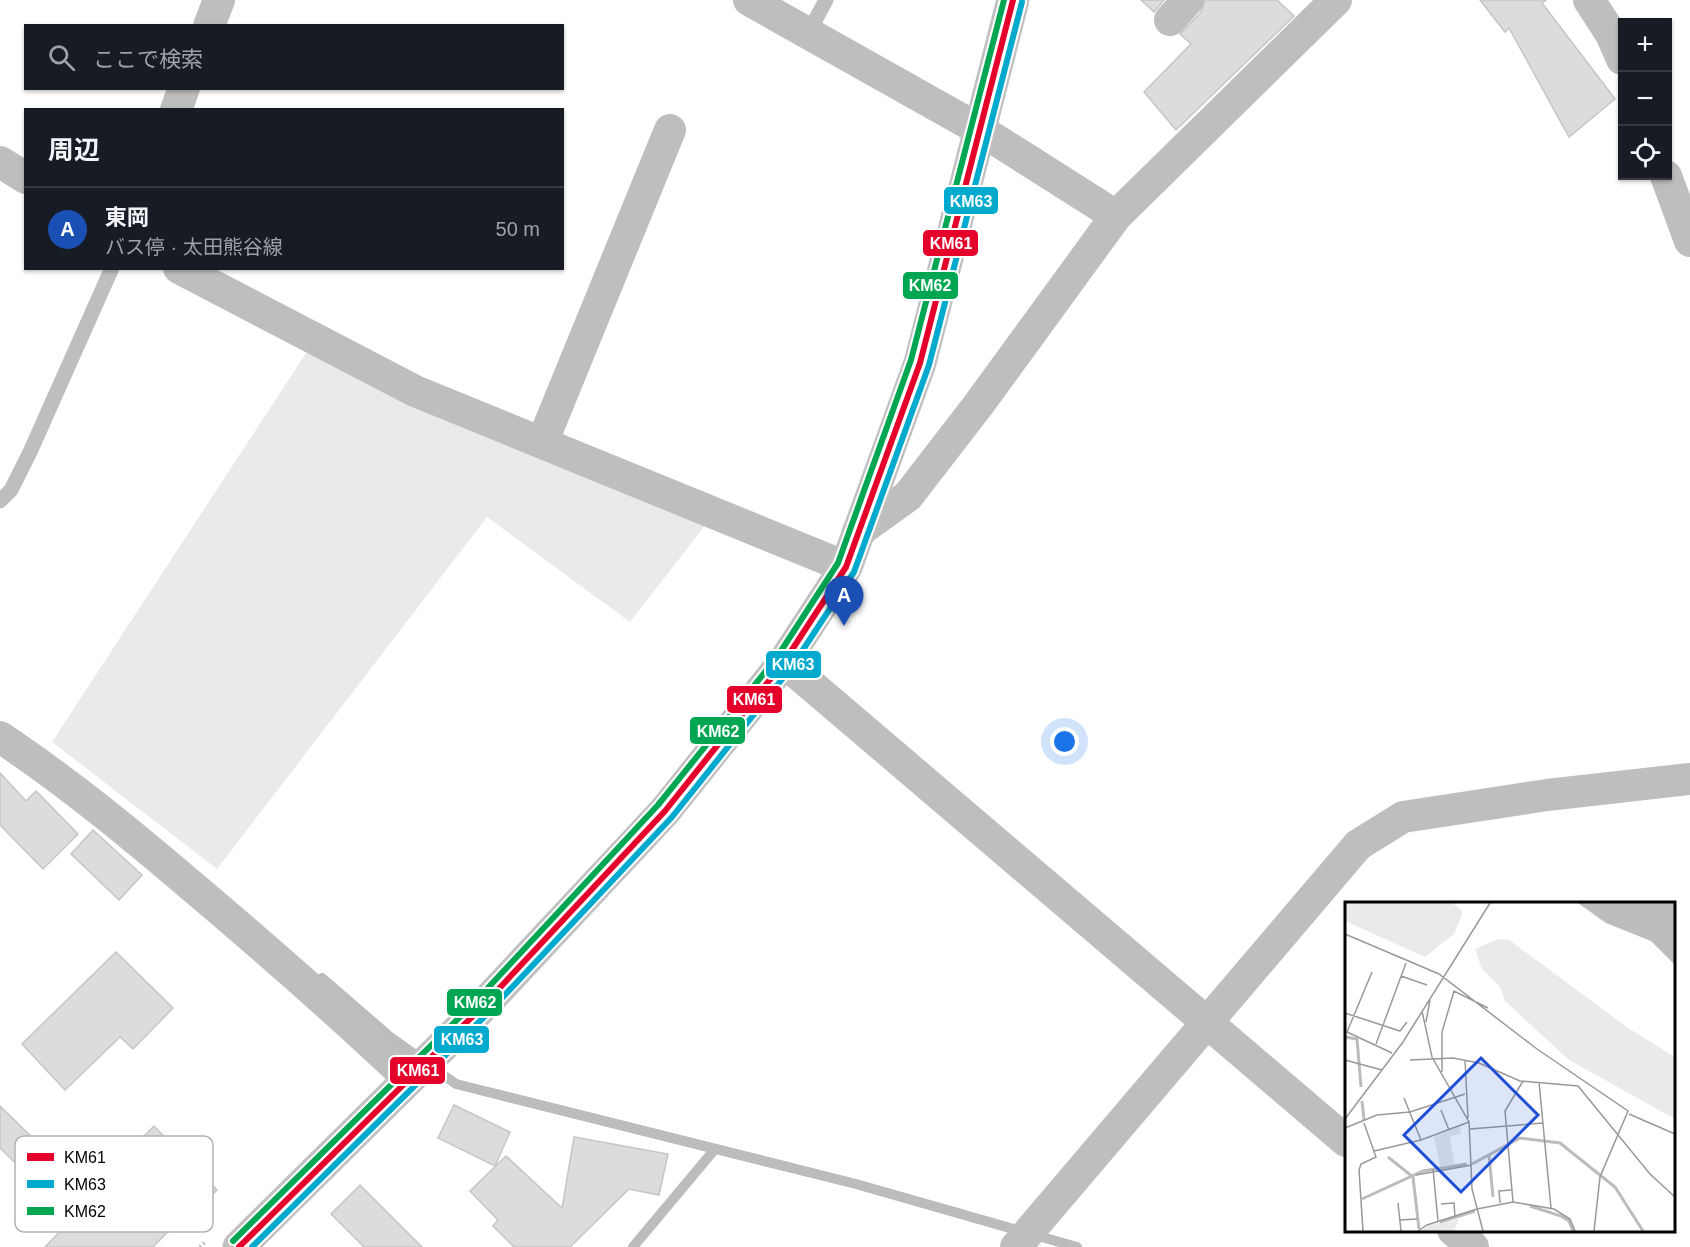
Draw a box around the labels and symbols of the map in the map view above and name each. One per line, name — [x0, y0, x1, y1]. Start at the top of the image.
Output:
line badge: KM63 — [943, 186, 999, 215]
text: KM63 — [950, 193, 992, 210]
line badge: KM61 — [922, 229, 979, 257]
text: KM61 — [930, 235, 972, 252]
line badge: KM62 — [902, 271, 959, 300]
text: KM62 — [909, 277, 951, 294]
pin: A — [824, 576, 864, 626]
line badge: KM63 — [765, 650, 822, 679]
text: KM63 — [772, 656, 814, 673]
line badge: KM61 — [726, 685, 783, 714]
text: KM61 — [733, 691, 775, 708]
line badge: KM62 — [689, 716, 746, 745]
text: KM62 — [697, 723, 739, 740]
your location — [1050, 727, 1079, 756]
inset map — [1345, 902, 1675, 1232]
line badge: KM62 — [446, 988, 503, 1017]
text: KM62 — [454, 994, 496, 1011]
line badge: KM63 — [433, 1025, 490, 1054]
text: KM63 — [441, 1031, 483, 1048]
line badge: KM61 — [389, 1056, 446, 1085]
text: KM61 — [397, 1062, 439, 1079]
legend — [15, 1136, 213, 1232]
text: KM61 — [64, 1149, 106, 1166]
text: KM63 — [64, 1176, 106, 1193]
text: KM62 — [64, 1203, 106, 1220]

